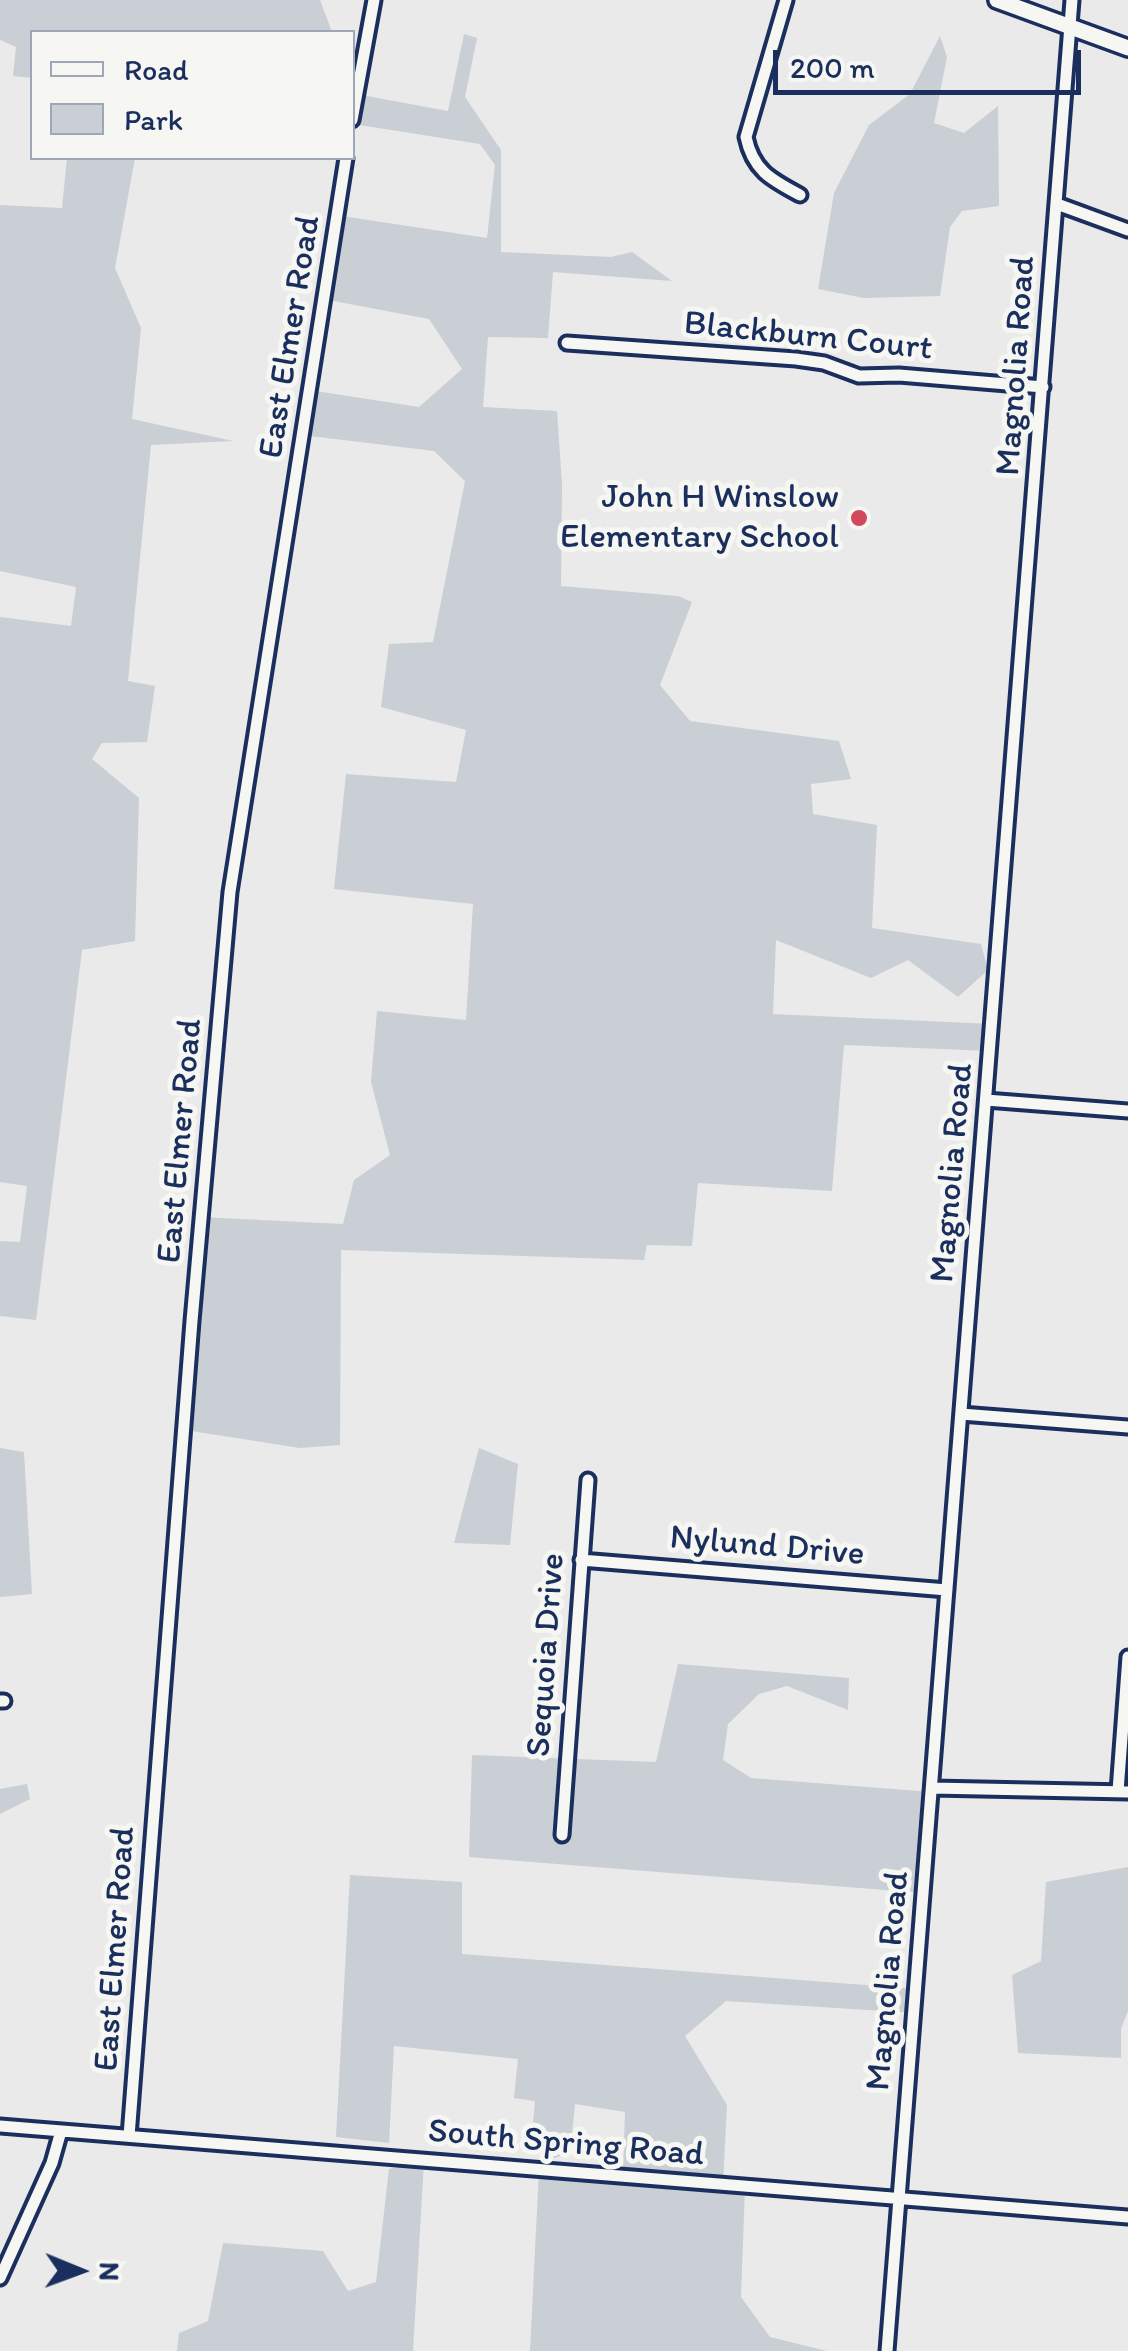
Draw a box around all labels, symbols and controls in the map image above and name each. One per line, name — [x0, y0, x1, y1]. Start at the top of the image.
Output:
legend — [30, 30, 355, 160]
scale bar — [778, 30, 1086, 92]
text: 200 m — [790, 49, 875, 86]
text: Road — [124, 51, 189, 88]
text: Park — [124, 101, 183, 138]
street label: East Elmer Road — [251, 213, 331, 461]
street label: Magnolia Road — [988, 255, 1046, 477]
street label: Blackburn Court — [682, 303, 934, 371]
place label: John H Winslow Elementary School — [560, 477, 839, 559]
marker: John H Winslow Elementary School — [848, 507, 870, 529]
street label: East Elmer Road — [149, 1017, 213, 1265]
street label: Magnolia Road — [922, 1061, 984, 1285]
street label: Nylund Drive — [668, 1518, 866, 1576]
street label: Sequoia Drive — [519, 1552, 575, 1758]
street label: East Elmer Road — [86, 1825, 146, 2073]
street label: Magnolia Road — [858, 1869, 920, 2093]
street label: South Spring Road — [426, 2111, 706, 2177]
north arrow — [30, 2221, 130, 2321]
text: N — [93, 2262, 127, 2281]

